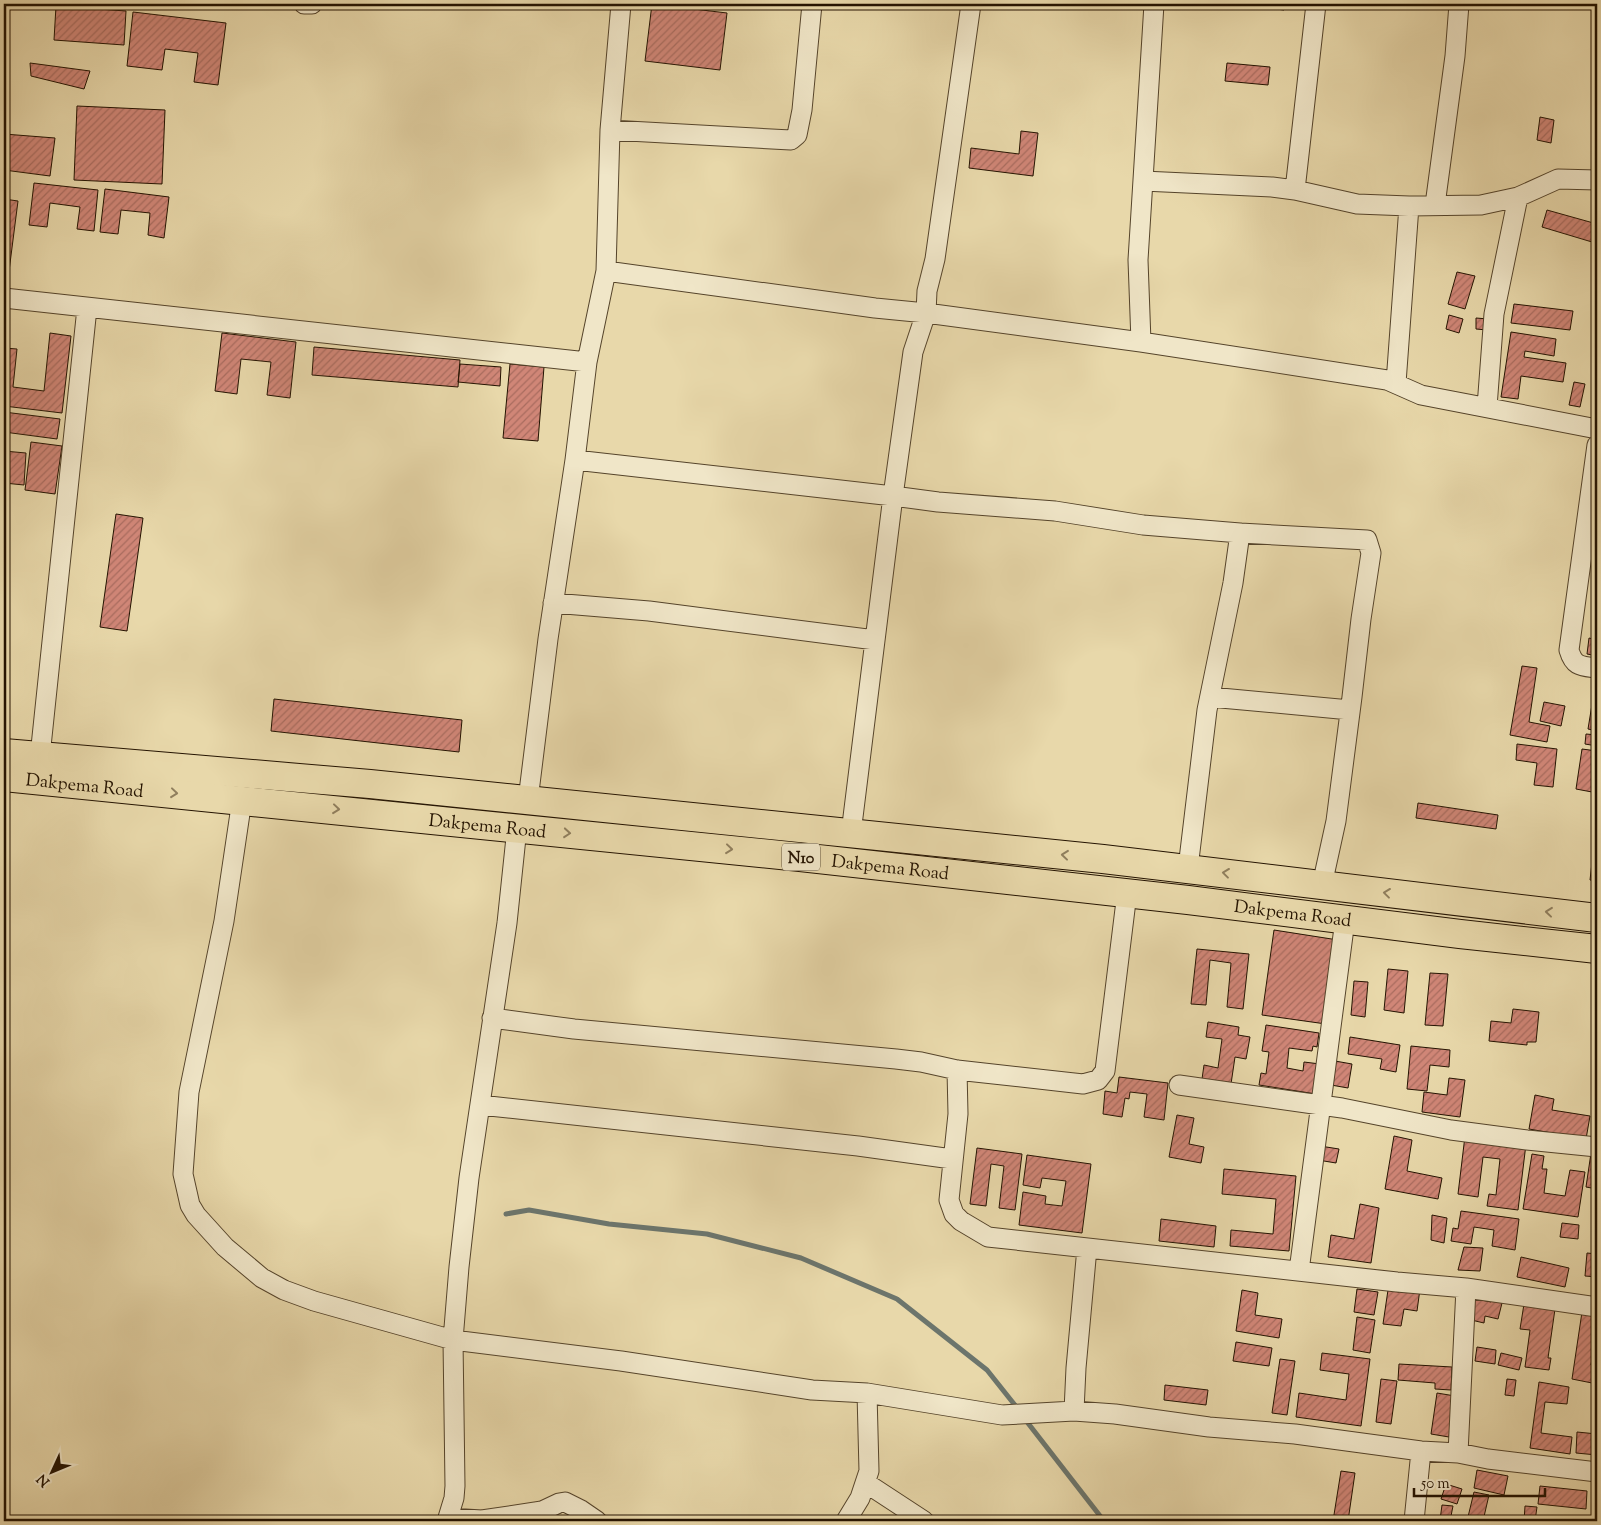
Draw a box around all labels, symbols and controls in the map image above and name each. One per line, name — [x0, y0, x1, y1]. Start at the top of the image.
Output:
street label: Dakpema Road — [24, 768, 144, 806]
one-way arrow — [170, 788, 178, 799]
one-way arrow — [332, 803, 340, 814]
street label: Dakpema Road — [427, 809, 547, 846]
one-way arrow — [563, 827, 571, 838]
one-way arrow — [725, 844, 733, 855]
road number: N10 — [782, 844, 820, 870]
street label: Dakpema Road — [830, 850, 950, 888]
one-way arrow — [1060, 850, 1068, 861]
one-way arrow — [1222, 868, 1230, 879]
one-way arrow — [1383, 888, 1391, 899]
street label: Dakpema Road — [1232, 895, 1353, 935]
one-way arrow — [1544, 907, 1552, 918]
north arrow — [28, 1448, 78, 1498]
scale bar — [1414, 1465, 1545, 1497]
text: N — [33, 1469, 55, 1491]
text: 50 m — [1420, 1474, 1450, 1495]

